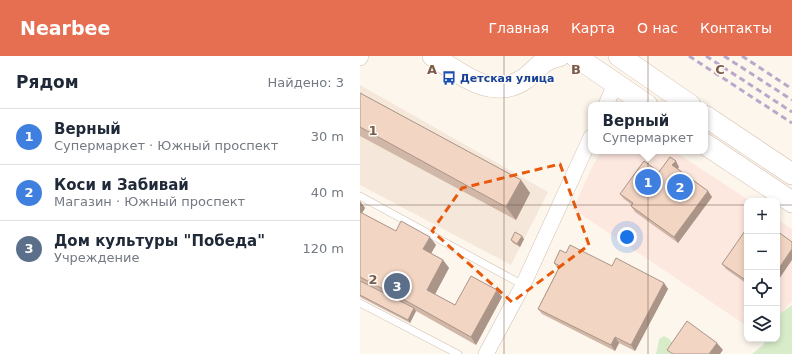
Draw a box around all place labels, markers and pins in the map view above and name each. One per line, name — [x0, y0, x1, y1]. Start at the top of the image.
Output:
bus stop icon: Детская улица — [441, 70, 457, 86]
place label: Детская улица — [460, 72, 554, 85]
pin: 1 — [635, 167, 661, 197]
pin: 2 — [667, 172, 693, 202]
pin: 3 — [384, 271, 410, 301]

